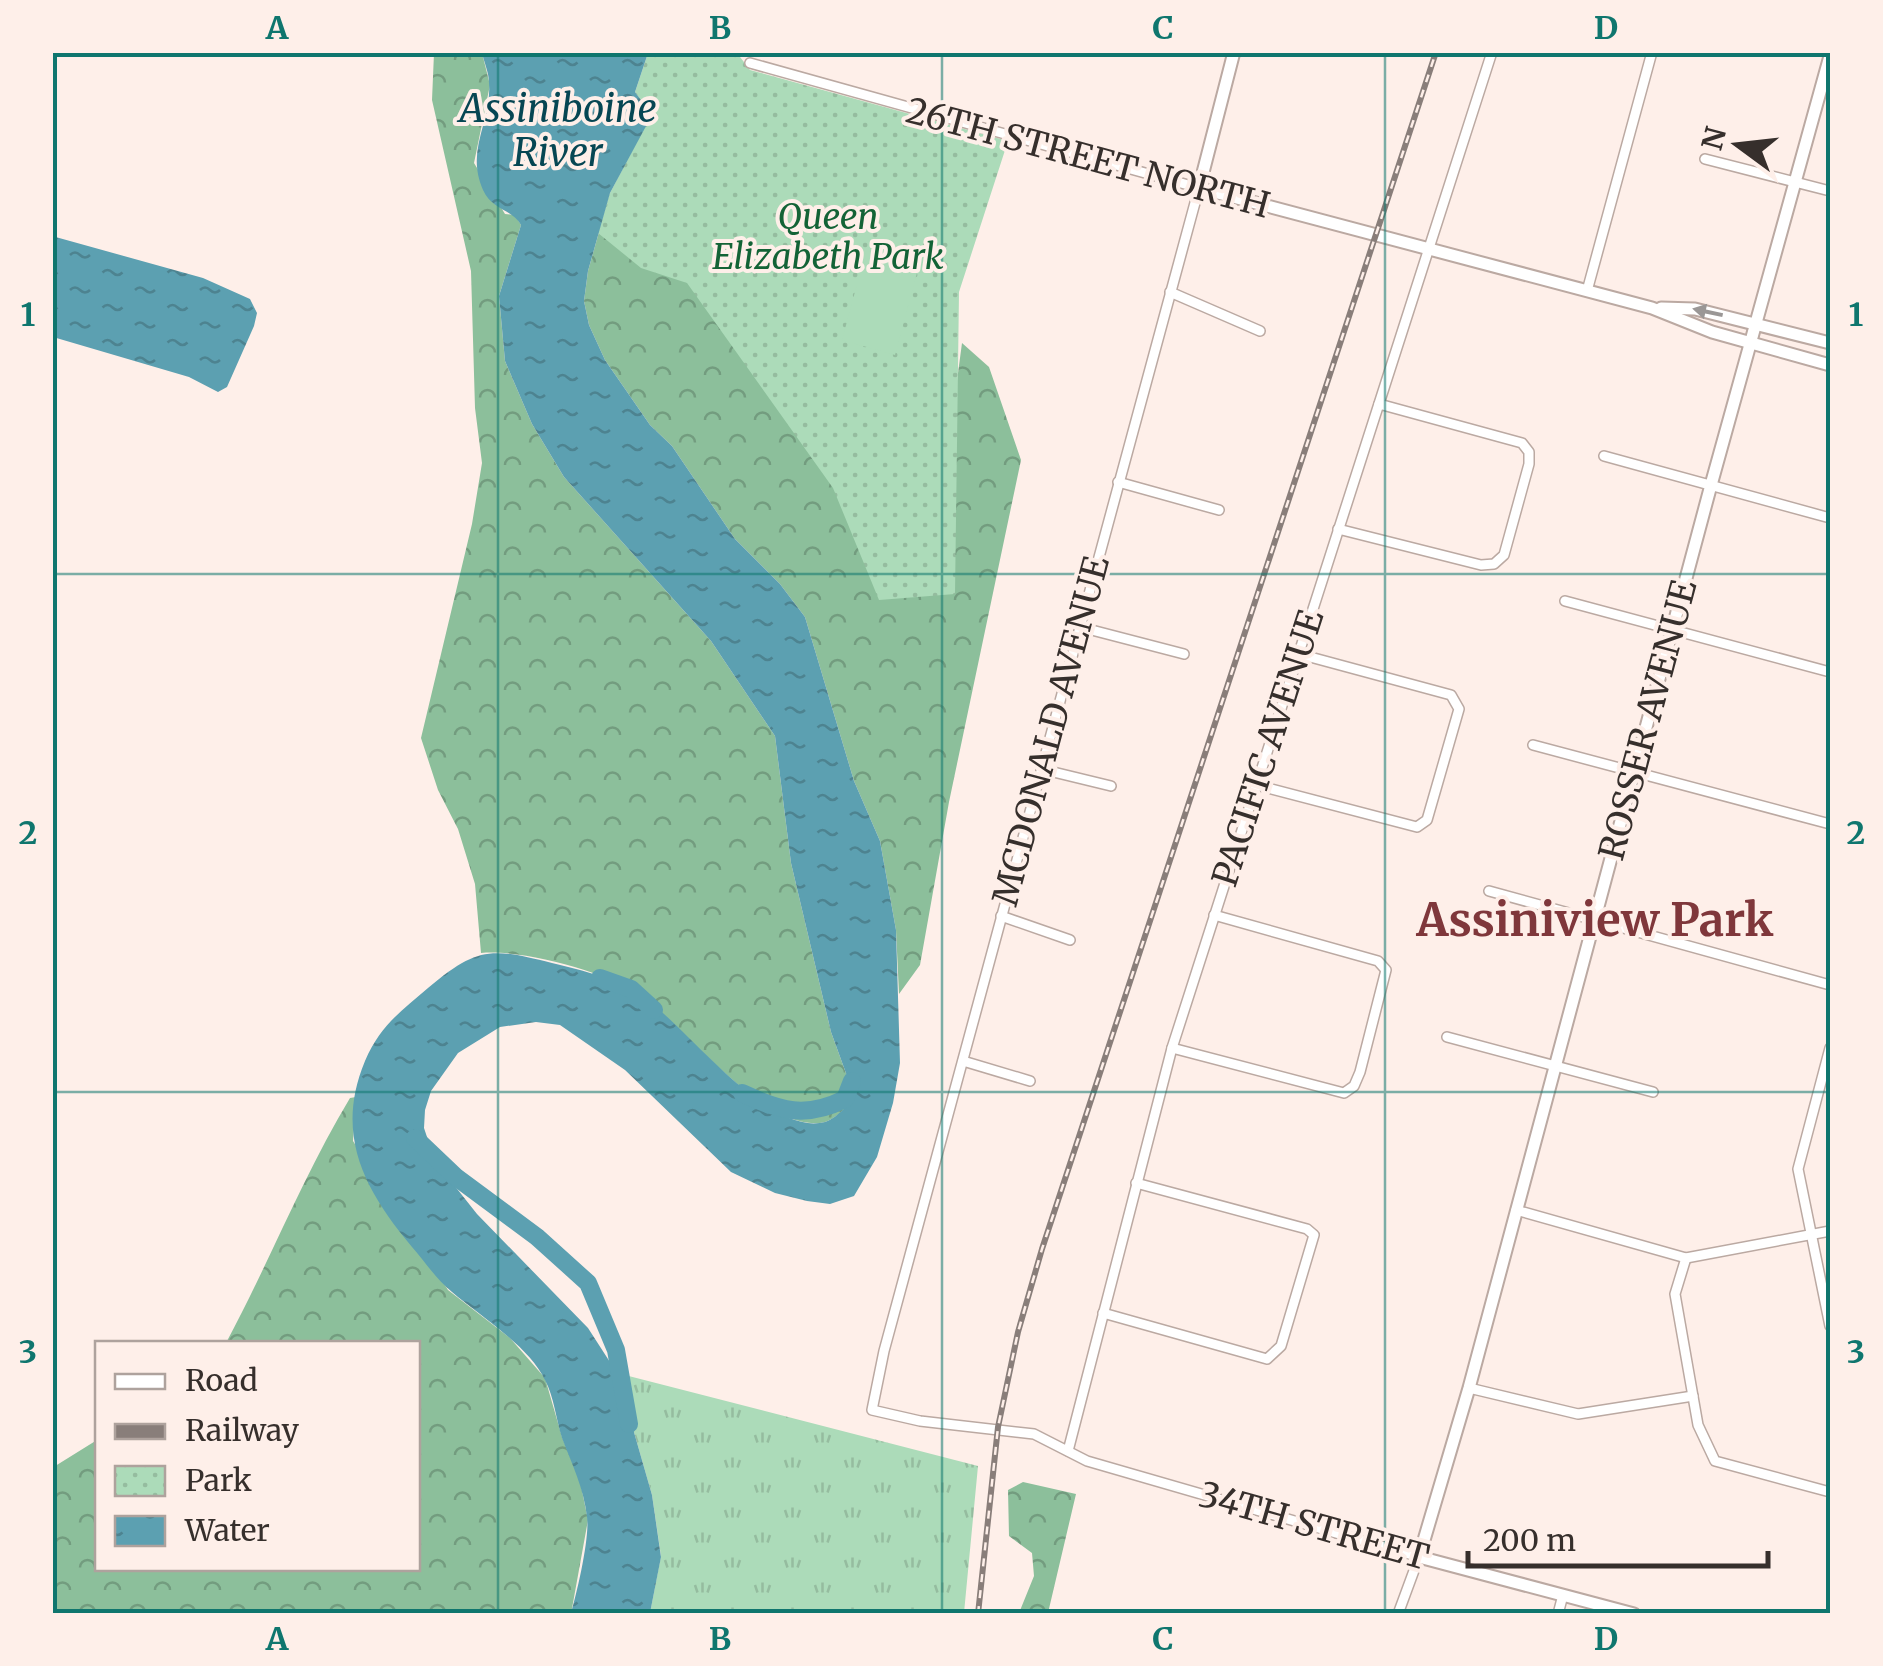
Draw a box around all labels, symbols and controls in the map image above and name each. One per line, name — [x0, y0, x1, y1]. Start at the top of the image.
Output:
text: A — [265, 8, 290, 48]
text: B — [709, 8, 731, 48]
text: C — [1152, 8, 1174, 48]
text: D — [1594, 8, 1618, 48]
water label: Assiniboine River — [456, 85, 657, 176]
street label: 26TH STREET NORTH — [901, 88, 1275, 228]
north arrow — [1688, 95, 1788, 195]
text: N — [1694, 123, 1734, 154]
park label: Queen Elizabeth Park — [712, 195, 944, 279]
text: 1 — [21, 295, 36, 335]
text: 1 — [1849, 295, 1864, 335]
one-way arrow — [1692, 304, 1723, 320]
street label: MCDONALD AVENUE — [983, 551, 1119, 911]
street label: ROSSER AVENUE — [1589, 575, 1707, 865]
street label: PACIFIC AVENUE — [1203, 604, 1333, 892]
text: 2 — [19, 813, 37, 853]
text: 2 — [1847, 813, 1865, 853]
district label: Assiniview Park — [1416, 892, 1774, 948]
text: 3 — [19, 1332, 37, 1372]
text: 3 — [1847, 1332, 1865, 1372]
legend — [95, 1341, 420, 1571]
text: Road — [185, 1361, 258, 1399]
text: Railway — [185, 1411, 300, 1449]
text: Park — [185, 1461, 252, 1499]
street label: 34TH STREET — [1194, 1472, 1434, 1580]
scale bar — [1468, 1506, 1768, 1568]
text: Water — [184, 1511, 270, 1549]
text: 200 m — [1483, 1521, 1576, 1559]
text: A — [265, 1619, 290, 1659]
text: B — [709, 1619, 731, 1659]
text: C — [1152, 1619, 1174, 1659]
text: D — [1594, 1619, 1618, 1659]

